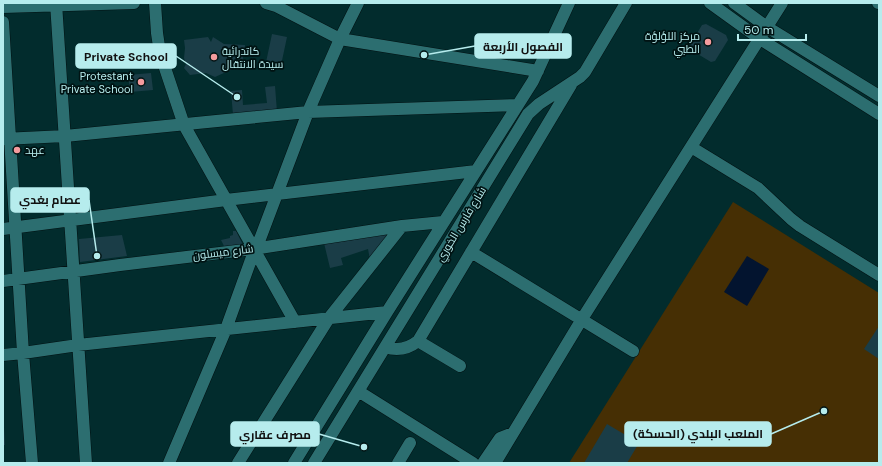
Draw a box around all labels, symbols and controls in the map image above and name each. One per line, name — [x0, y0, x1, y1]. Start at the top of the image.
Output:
scale bar — [738, 16, 806, 42]
text: 50 m — [744, 22, 773, 38]
place label: مركز اللؤلؤة الطبي — [645, 29, 700, 58]
callout: الفصول الأربعة — [475, 34, 571, 58]
marker: مركز اللؤلؤة الطبي — [703, 37, 713, 47]
text: الفصول الأربعة — [483, 39, 563, 55]
callout: Private School — [76, 44, 176, 68]
place label: كاتدرائية سيدة الانتقال — [222, 44, 283, 71]
text: Private School — [84, 49, 168, 65]
marker: كاتدرائية سيدة الانتقال — [209, 52, 219, 62]
place label: Protestant Private School — [61, 69, 133, 96]
marker: Protestant Private School — [136, 77, 146, 87]
place label: عهد — [25, 143, 45, 157]
marker: عهد — [12, 145, 22, 155]
street label: شارع فارس الخوري — [433, 184, 491, 265]
callout: عصام بغدي — [11, 188, 89, 212]
text: عصام بغدي — [19, 192, 81, 210]
street label: شارع ميسلون — [192, 241, 254, 264]
callout: مصرف عقاري — [231, 422, 319, 446]
callout: الملعب البلدي (الحسكة) — [625, 422, 771, 446]
text: الملعب البلدي (الحسكة) — [633, 426, 763, 444]
text: مصرف عقاري — [239, 427, 311, 445]

